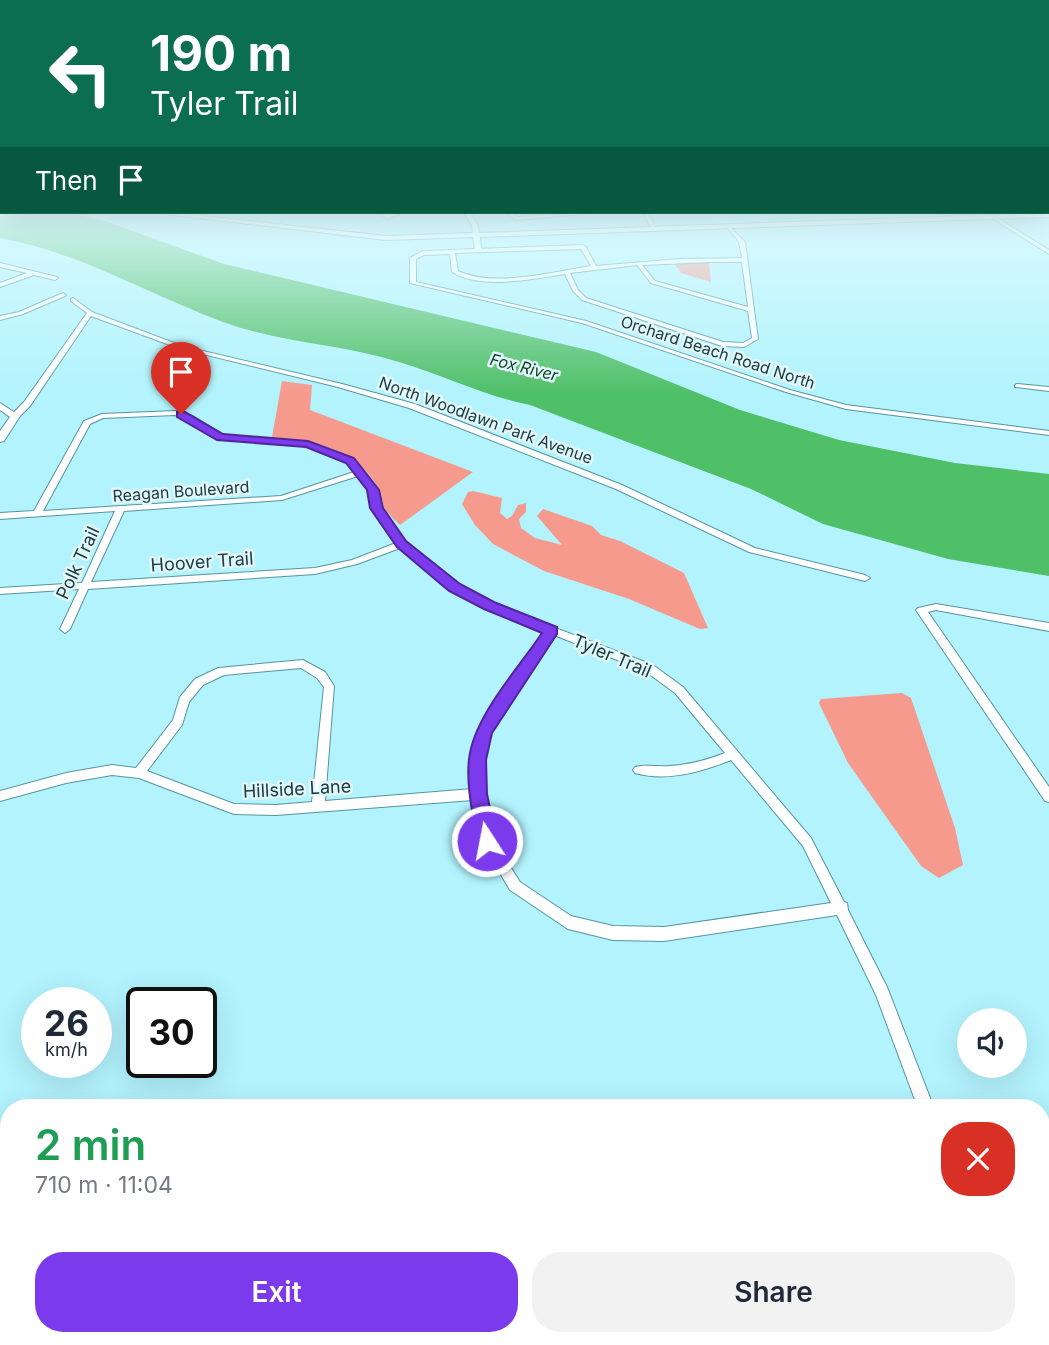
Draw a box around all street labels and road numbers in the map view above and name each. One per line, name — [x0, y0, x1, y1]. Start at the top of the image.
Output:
street label: Orchard Beach Road North — [618, 311, 818, 393]
street label: North Woodlawn Park Avenue — [376, 372, 596, 468]
street label: Reagan Boulevard — [112, 476, 250, 506]
street label: Polk Trail — [52, 523, 103, 602]
street label: Hoover Trail — [150, 547, 254, 576]
street label: Tyler Trail — [570, 630, 655, 682]
street label: Hillside Lane — [242, 775, 352, 802]

